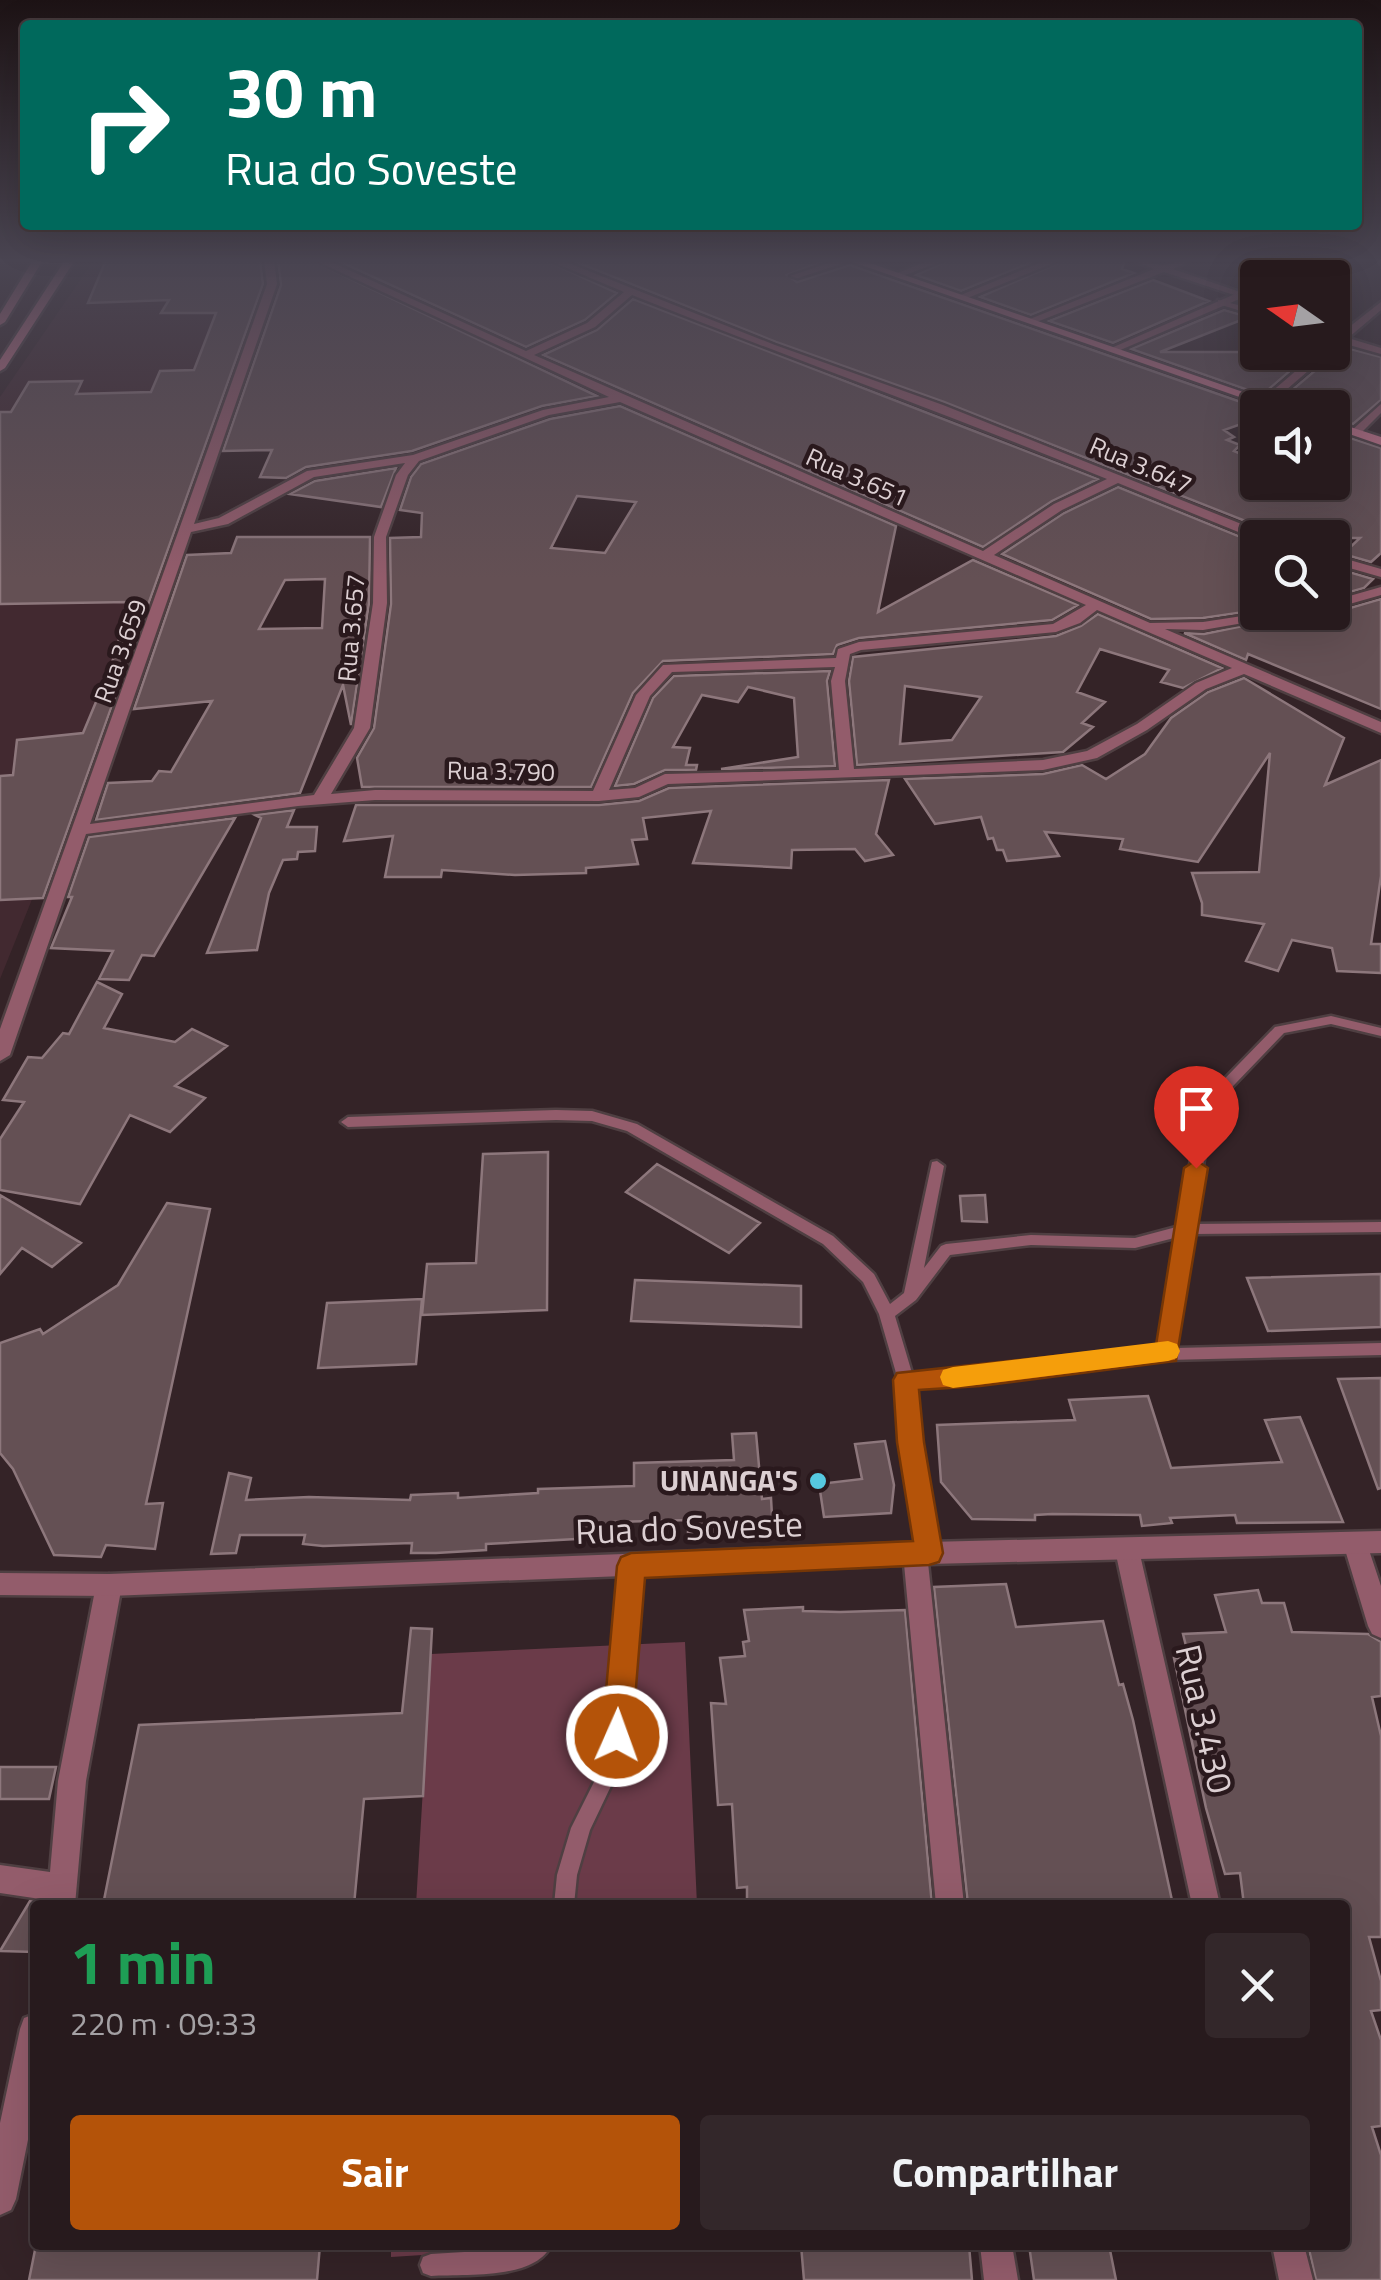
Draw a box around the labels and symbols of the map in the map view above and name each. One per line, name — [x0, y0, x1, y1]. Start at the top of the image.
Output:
north arrow — [1240, 260, 1350, 370]
street label: Rua 3.647 — [1084, 426, 1198, 504]
street label: Rua 3.651 — [800, 438, 914, 516]
street label: Rua 3.657 — [327, 573, 375, 683]
street label: Rua 3.659 — [84, 594, 156, 708]
street label: Rua 3.790 — [447, 751, 555, 791]
pin — [1154, 1066, 1239, 1169]
place label: UNANGA'S — [660, 1457, 798, 1503]
marker: UNANGA'S — [807, 1470, 829, 1492]
street label: Rua do Soveste — [574, 1496, 804, 1558]
street label: Rua 3.430 — [1162, 1639, 1248, 1799]
position arrow — [565, 1684, 669, 1788]

